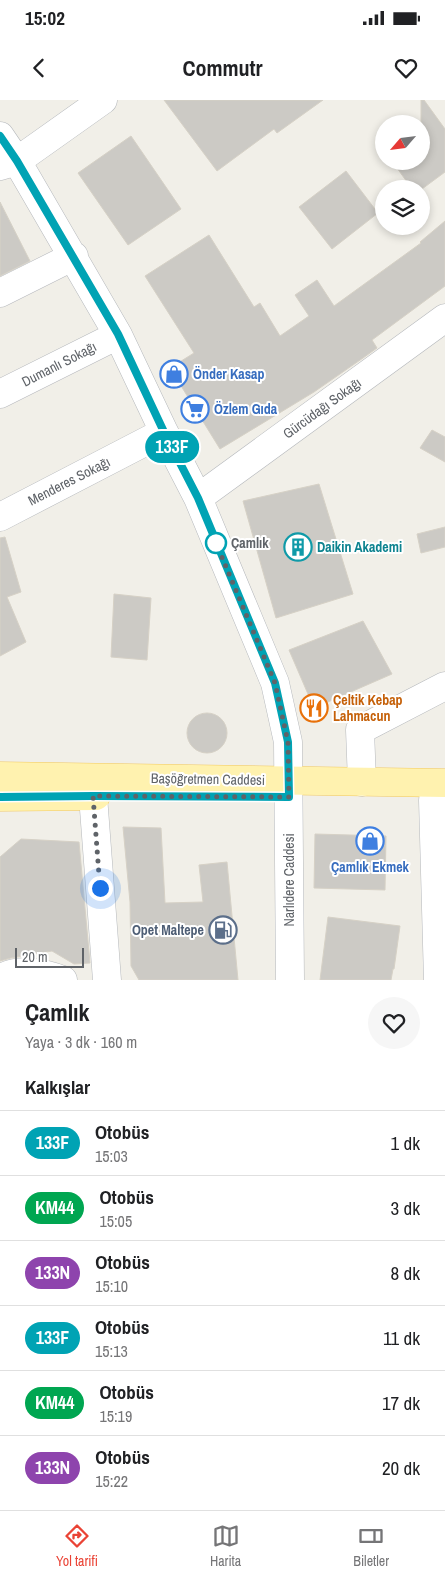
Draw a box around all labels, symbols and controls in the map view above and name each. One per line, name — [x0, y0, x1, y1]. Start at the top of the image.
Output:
text: 15:02 — [25, 5, 65, 31]
text: Commutr — [182, 53, 263, 83]
icon: back — [25, 54, 53, 82]
icon: heart — [392, 54, 420, 82]
north arrow — [375, 115, 430, 170]
map controls — [375, 115, 430, 235]
button: layers — [375, 180, 430, 235]
street label: Dumanlı Sokağı — [19, 337, 99, 391]
shop icon: Önder Kasap — [159, 359, 189, 389]
place label: Önder Kasap — [193, 365, 264, 383]
street label: Gürcüdağı Sokağı — [279, 374, 365, 442]
supermarket icon: Özlem Gıda — [180, 394, 210, 424]
place label: Özlem Gıda — [214, 400, 278, 418]
line badge: 133F — [137, 431, 207, 463]
text: 133F — [155, 434, 189, 459]
street label: Menderes Sokağı — [25, 453, 113, 509]
marker: Çamlık — [205, 532, 227, 554]
building icon: Daikin Akademi — [283, 532, 313, 562]
place label: Çamlık — [231, 534, 269, 552]
place label: Daikin Akademi — [317, 538, 402, 556]
place label: Çeltik Kebap Lahmacun — [333, 691, 403, 725]
restaurant icon: Çeltik Kebap Lahmacun — [299, 693, 329, 723]
street label: Başöğretmen Caddesi — [151, 769, 265, 789]
shop icon: Çamlık Ekmek — [355, 826, 385, 856]
street label: Narlıdere Caddesi — [280, 833, 298, 927]
place label: Çamlık Ekmek — [331, 858, 410, 876]
your location — [88, 876, 113, 901]
fuel station icon: Opet Maltepe — [208, 915, 238, 945]
place label: Opet Maltepe — [132, 921, 204, 939]
scale bar — [15, 945, 84, 968]
text: 20 m — [22, 948, 48, 966]
text: Çamlık — [25, 996, 90, 1028]
button: heart — [368, 997, 420, 1049]
text: Yaya · 3 dk · 160 m — [25, 1031, 137, 1053]
text: Kalkışlar — [25, 1074, 90, 1100]
text: Otobüs — [95, 1119, 150, 1145]
text: 133F — [36, 1130, 69, 1155]
text: 1 dk — [391, 1130, 420, 1156]
text: 15:03 — [95, 1145, 128, 1167]
text: Otobüs — [99, 1184, 154, 1210]
text: KM44 — [35, 1195, 74, 1220]
text: 3 dk — [391, 1195, 420, 1221]
text: 15:05 — [99, 1210, 132, 1232]
text: Otobüs — [95, 1249, 150, 1275]
text: 133N — [35, 1260, 70, 1285]
text: 8 dk — [391, 1260, 420, 1286]
text: 15:10 — [95, 1275, 128, 1297]
text: Otobüs — [95, 1314, 150, 1340]
text: 133F — [36, 1325, 69, 1350]
text: 11 dk — [383, 1325, 420, 1351]
text: 15:13 — [95, 1340, 128, 1362]
text: Otobüs — [99, 1379, 154, 1405]
text: KM44 — [35, 1390, 74, 1415]
text: 17 dk — [382, 1390, 420, 1416]
text: 15:19 — [99, 1405, 132, 1427]
text: Otobüs — [95, 1444, 150, 1470]
text: 133N — [35, 1455, 70, 1480]
text: 20 dk — [382, 1455, 420, 1481]
text: 15:22 — [95, 1470, 128, 1492]
tab: Yol tarifi — [56, 1522, 98, 1570]
tab: Harita — [210, 1522, 241, 1570]
tab: Biletler — [353, 1522, 389, 1570]

